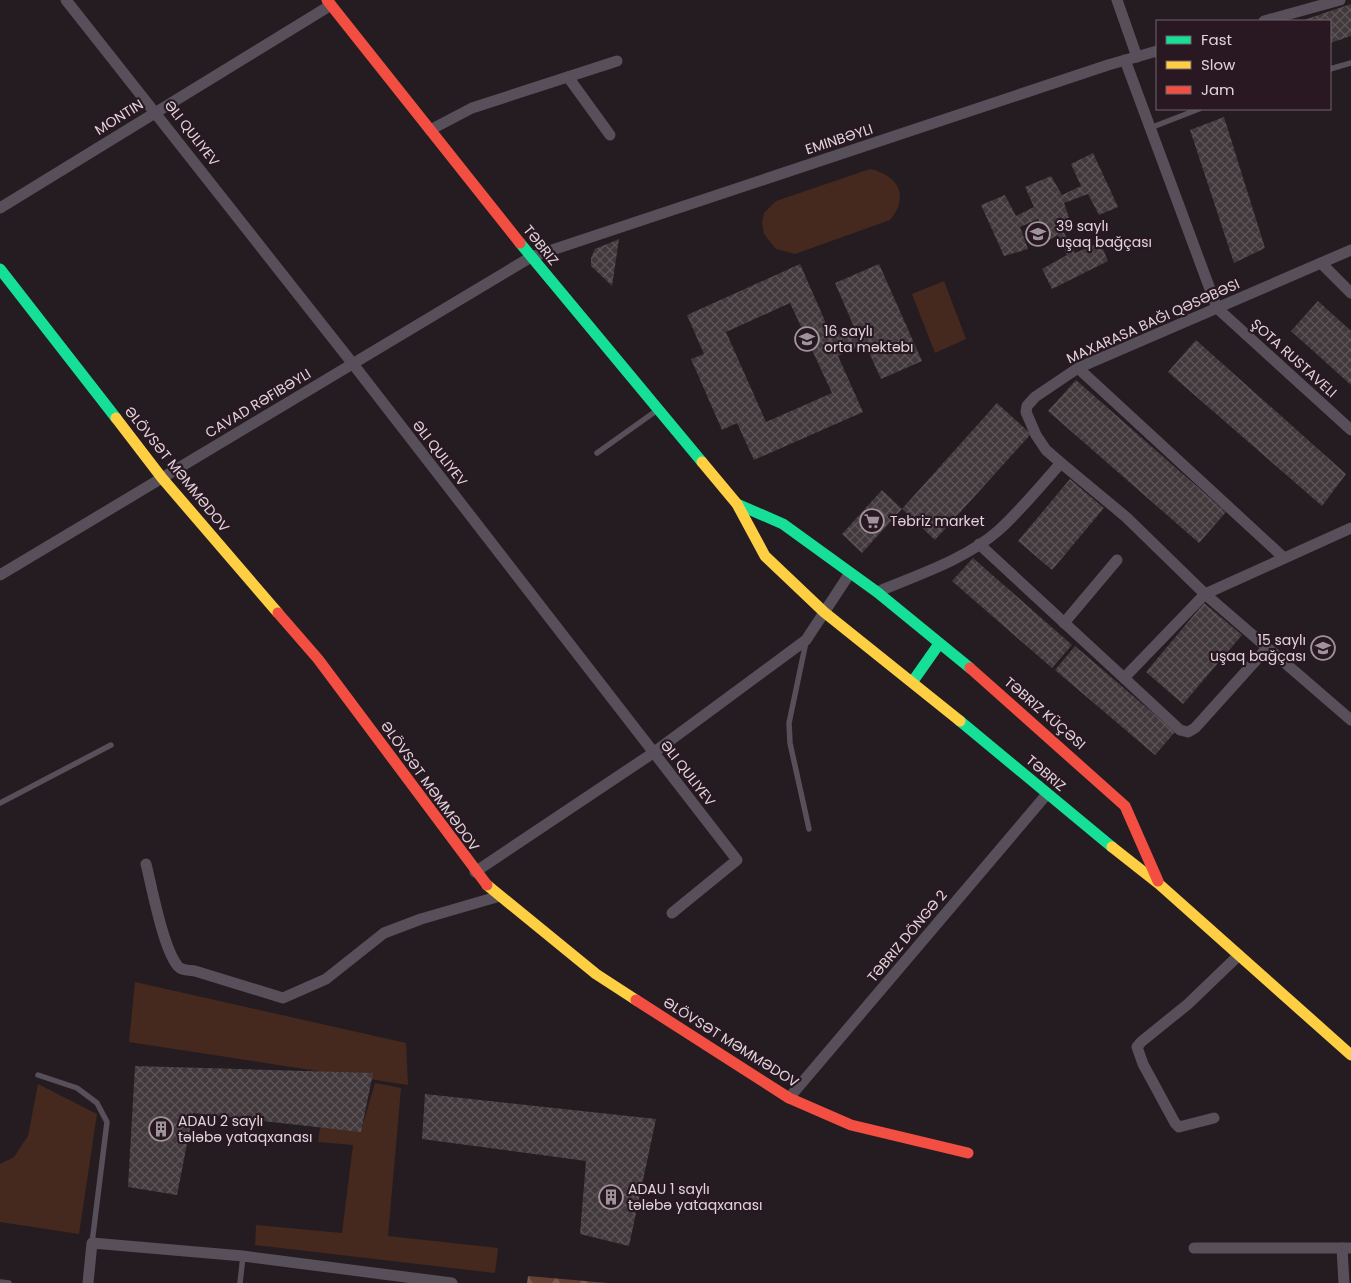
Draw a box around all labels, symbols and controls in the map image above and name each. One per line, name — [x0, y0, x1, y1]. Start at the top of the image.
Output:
legend — [1156, 20, 1331, 110]
text: Fast — [1201, 29, 1232, 50]
text: Slow — [1201, 54, 1236, 75]
text: Jam — [1201, 79, 1235, 100]
street label: MONTIN — [91, 94, 147, 140]
street label: ƏLI QULIYEV — [160, 96, 225, 171]
street label: EMINBƏYLI — [803, 119, 875, 159]
place label: 39 saylı uşaq bağçası — [1056, 216, 1152, 252]
street label: TƏBRIZ — [519, 221, 563, 269]
school or university icon: 39 saylı uşaq bağçası — [1025, 221, 1051, 247]
street label: MAXARASA BAĞI QƏSƏBƏSI — [1063, 274, 1243, 368]
street label: ŞOTA RUSTAVELI — [1247, 314, 1341, 402]
place label: 16 saylı orta məktəbı — [824, 321, 913, 357]
school or university icon: 16 saylı orta məktəbı — [794, 326, 820, 352]
street label: CAVAD RƏFIBƏYLI — [201, 364, 315, 442]
street label: ƏLÖVSƏT MƏMMƏDOV — [120, 402, 234, 537]
street label: ƏLI QULIYEV — [408, 416, 473, 491]
supermarket icon: Təbriz market — [859, 508, 885, 534]
place label: Təbriz market — [890, 511, 985, 531]
place label: 15 saylı uşaq bağçası — [1210, 630, 1306, 666]
school or university icon: 15 saylı uşaq bağçası — [1310, 635, 1336, 661]
street label: TƏBRIZ KÜÇƏSI — [1000, 672, 1090, 754]
street label: ƏLÖVSƏT MƏMMƏDOV — [376, 717, 484, 856]
street label: ƏLI QULIYEV — [656, 736, 721, 811]
street label: TƏBRIZ — [1022, 750, 1070, 796]
street label: TƏBRIZ DÖNGƏ 2 — [862, 886, 952, 986]
street label: ƏLÖVSƏT MƏMMƏDOV — [659, 992, 803, 1092]
place label: ADAU 2 saylı tələbə yataqxanası — [178, 1111, 313, 1147]
building icon: ADAU 2 saylı tələbə yataqxanası — [148, 1116, 174, 1142]
place label: ADAU 1 saylı tələbə yataqxanası — [628, 1179, 763, 1215]
building icon: ADAU 1 saylı tələbə yataqxanası — [598, 1184, 624, 1210]

